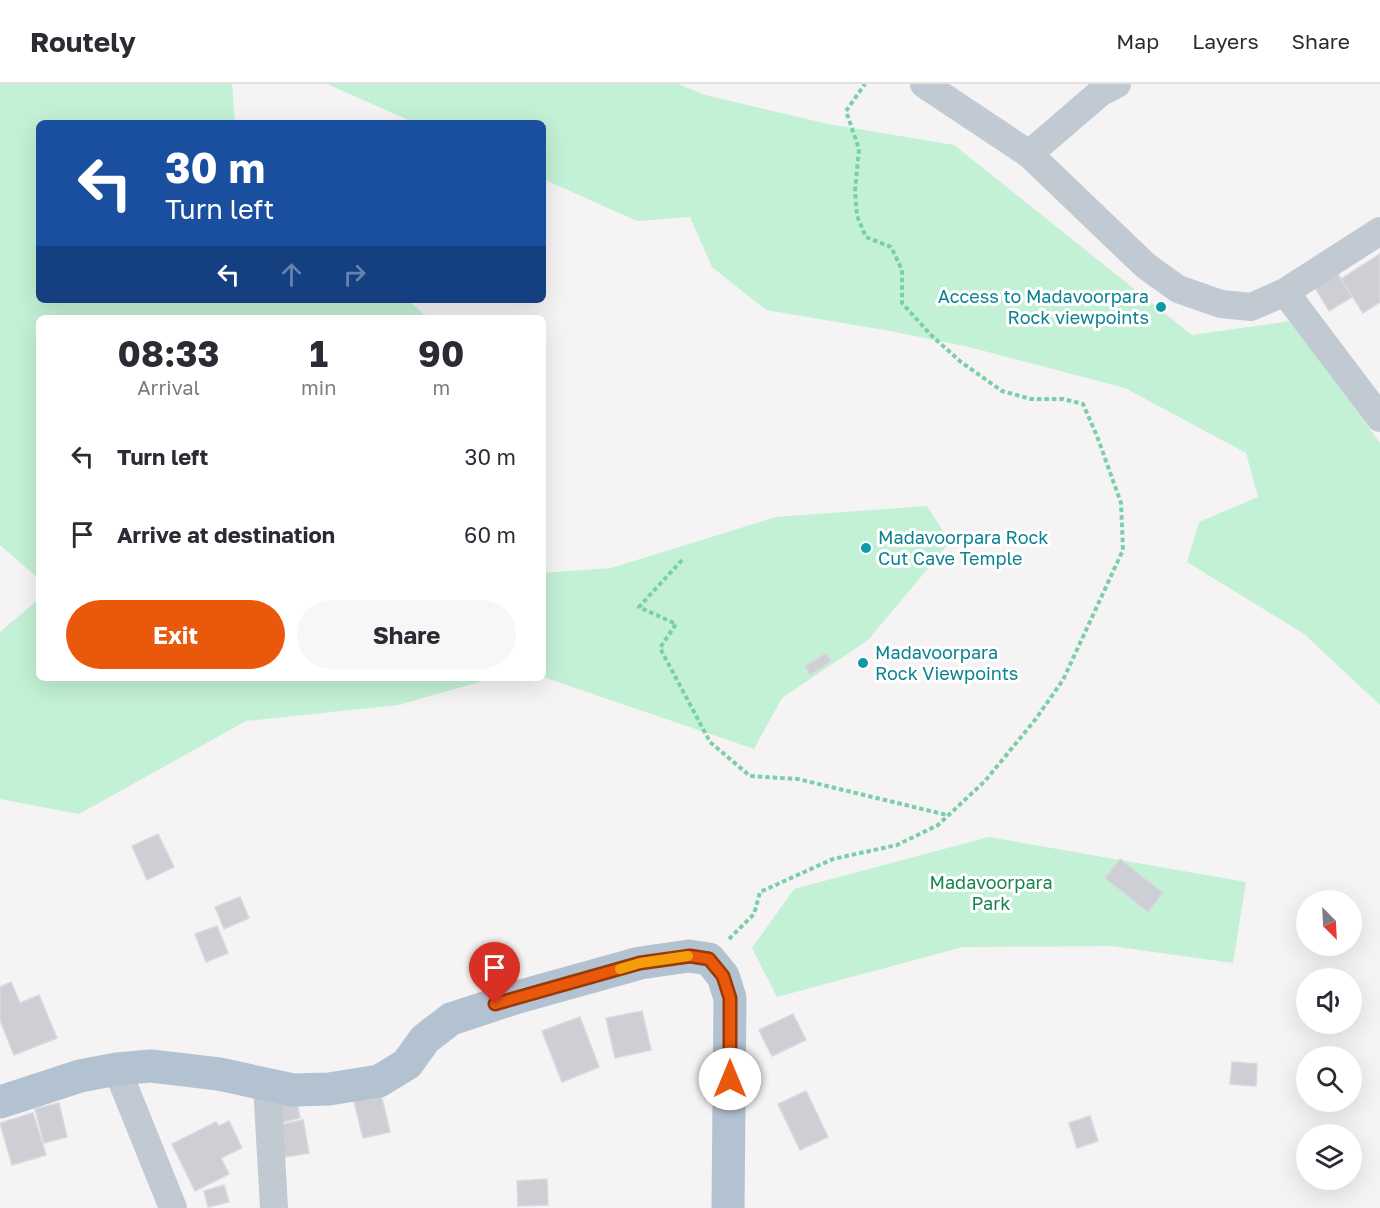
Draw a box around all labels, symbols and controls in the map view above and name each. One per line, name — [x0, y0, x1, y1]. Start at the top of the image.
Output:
text: Routely — [30, 25, 136, 58]
text: Map — [1116, 28, 1159, 54]
text: Layers — [1192, 28, 1259, 54]
text: Share — [1292, 28, 1350, 54]
text: 30 m — [165, 142, 265, 192]
icon: left — [66, 144, 144, 222]
text: Turn left — [165, 193, 274, 225]
icon: left — [212, 258, 245, 291]
icon: ahead — [275, 258, 308, 291]
icon: right — [338, 258, 371, 291]
place label: Access to Madavoorpara Rock viewpoints — [938, 285, 1149, 328]
marker: Access to Madavoorpara Rock viewpoints — [1154, 300, 1168, 314]
text: 08:33 — [118, 332, 220, 375]
text: 1 — [310, 332, 328, 375]
text: 90 — [418, 332, 464, 375]
text: Arrival — [137, 375, 200, 399]
text: min — [301, 375, 336, 399]
text: m — [432, 375, 450, 399]
icon: left — [66, 440, 99, 473]
text: Turn left — [117, 443, 208, 470]
text: 30 m — [465, 443, 516, 470]
icon: arrive — [66, 518, 99, 551]
text: Arrive at destination — [117, 521, 335, 548]
text: 60 m — [464, 521, 516, 548]
place label: Madavoorpara Rock Cut Cave Temple — [878, 526, 1048, 569]
marker: Madavoorpara Rock Cut Cave Temple — [859, 541, 873, 555]
button: Exit — [66, 600, 285, 669]
button: Share — [297, 600, 516, 669]
place label: Madavoorpara Rock Viewpoints — [875, 641, 1018, 684]
marker: Madavoorpara Rock Viewpoints — [856, 656, 870, 670]
park label: Madavoorpara Park — [929, 871, 1053, 914]
north arrow — [1296, 890, 1362, 956]
map controls — [1296, 890, 1362, 1190]
pin — [469, 942, 520, 1004]
icon: arrive — [478, 951, 511, 984]
button: sound — [1296, 968, 1362, 1034]
button: search — [1296, 1046, 1362, 1112]
position arrow — [698, 1047, 762, 1111]
button: layers — [1296, 1124, 1362, 1190]

